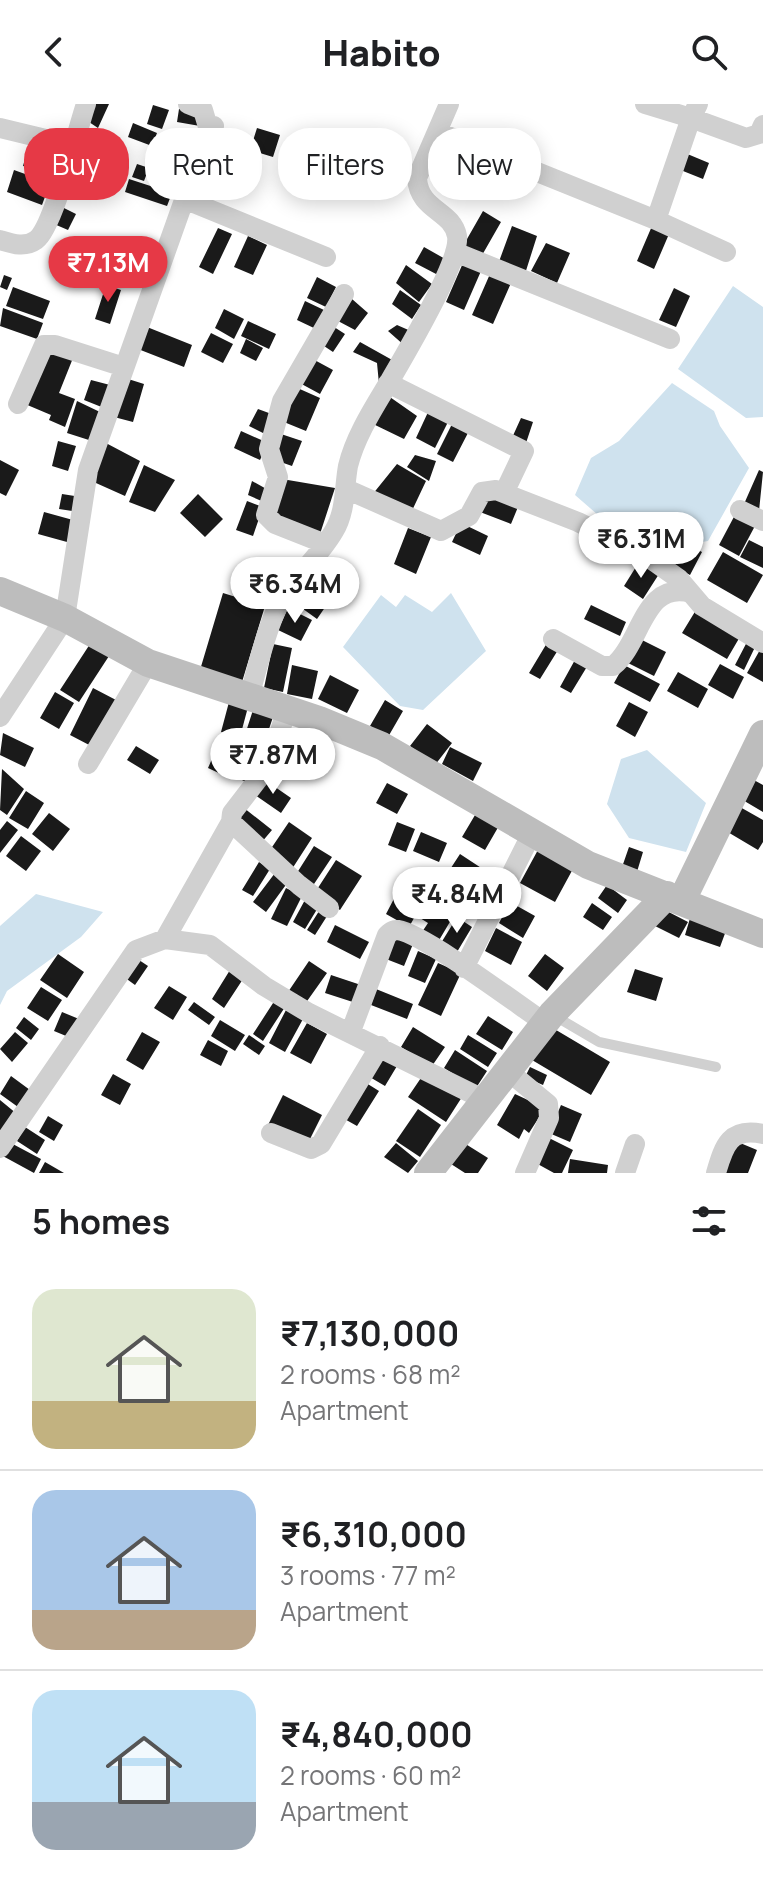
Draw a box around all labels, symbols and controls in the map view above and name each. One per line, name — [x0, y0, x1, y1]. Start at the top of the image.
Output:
text: Habito — [322, 28, 441, 77]
icon: back — [32, 30, 76, 74]
icon: search — [687, 30, 731, 74]
chip: Buy — [24, 128, 129, 200]
chip: Rent — [145, 128, 262, 200]
chip: Filters — [278, 128, 412, 200]
chip: New — [428, 128, 541, 200]
pin: ₹7.13M — [43, 236, 173, 304]
text: ₹7.13M — [66, 244, 150, 280]
pin: ₹6.31M — [576, 512, 706, 580]
text: ₹6.31M — [597, 520, 685, 556]
pin: ₹6.34M — [230, 557, 360, 625]
text: ₹6.34M — [248, 565, 342, 601]
pin: ₹7.87M — [208, 728, 338, 796]
text: ₹7.87M — [228, 736, 318, 772]
pin: ₹4.84M — [392, 867, 522, 935]
text: ₹4.84M — [410, 875, 504, 911]
text: 5 homes — [32, 1198, 170, 1244]
icon: filters — [687, 1199, 731, 1243]
text: ₹7,130,000 — [280, 1310, 459, 1356]
icon: home — [96, 1321, 192, 1417]
text: 2 rooms · 68 m² — [280, 1356, 461, 1392]
text: Apartment — [280, 1392, 409, 1428]
text: ₹6,310,000 — [280, 1511, 467, 1557]
icon: home — [96, 1522, 192, 1618]
text: 3 rooms · 77 m² — [280, 1557, 456, 1593]
text: Apartment — [280, 1593, 409, 1629]
text: ₹4,840,000 — [280, 1711, 473, 1757]
icon: home — [96, 1722, 192, 1818]
text: 2 rooms · 60 m² — [280, 1757, 462, 1793]
text: Apartment — [280, 1793, 409, 1829]

